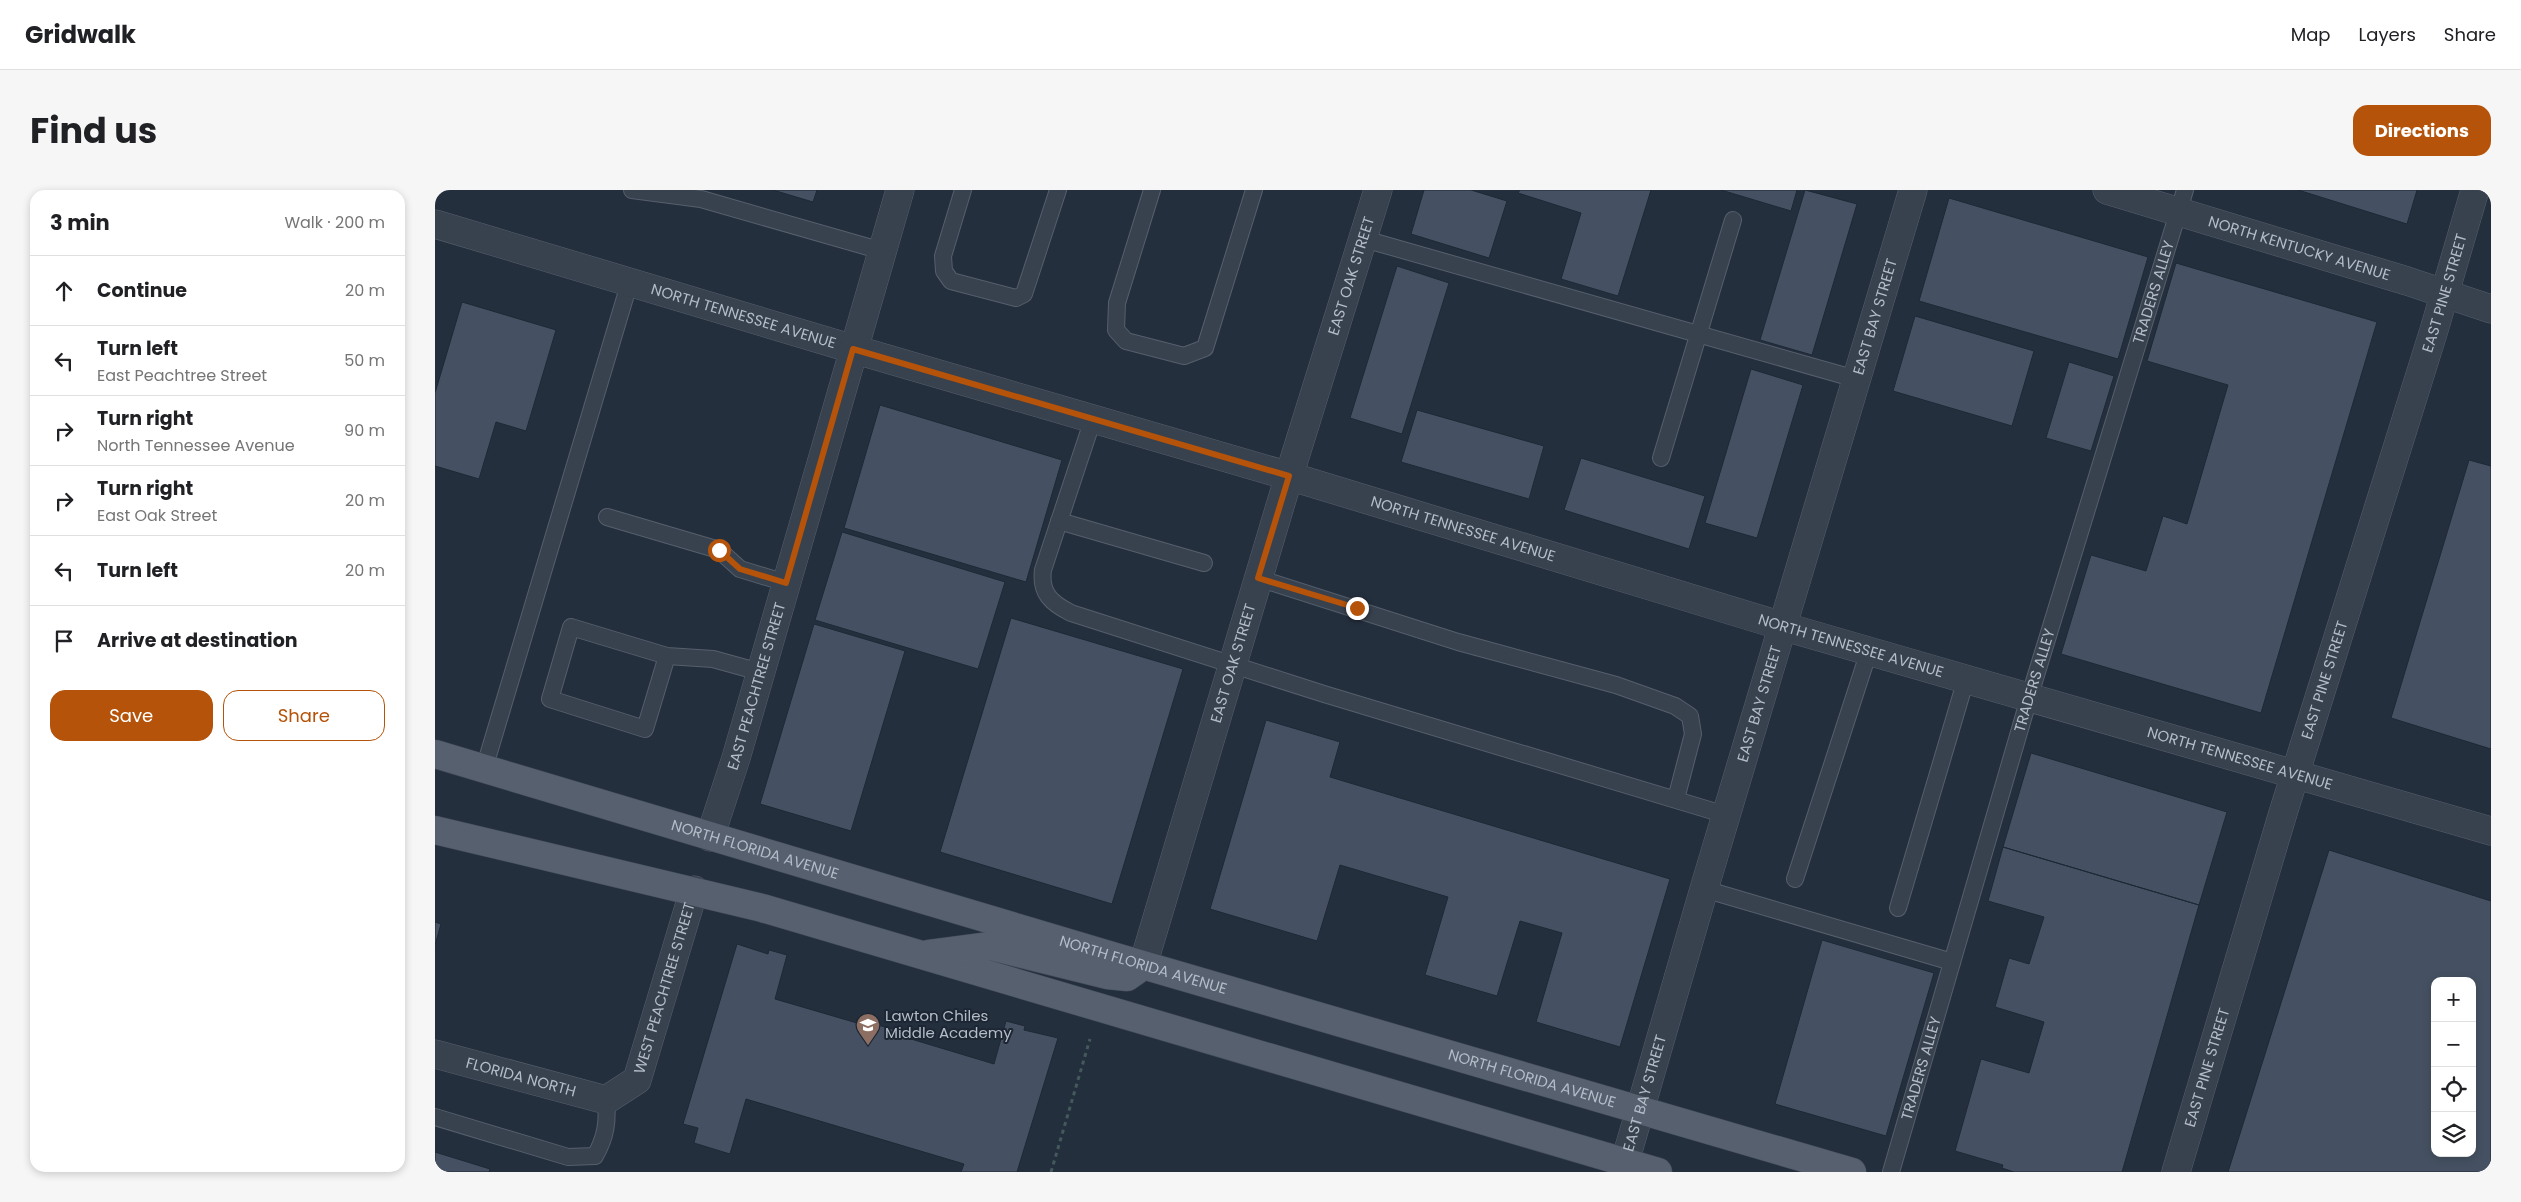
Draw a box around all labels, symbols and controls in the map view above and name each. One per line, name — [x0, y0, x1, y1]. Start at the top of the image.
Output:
text: Gridwalk — [25, 18, 136, 51]
text: Map — [2291, 22, 2331, 47]
text: Layers — [2359, 22, 2416, 47]
text: Share — [2444, 22, 2496, 47]
button: Directions — [2353, 105, 2491, 156]
text: Find us — [30, 106, 157, 155]
text: 3 min — [50, 208, 110, 237]
street label: NORTH KENTUCKY AVENUE — [2206, 210, 2393, 285]
text: Walk · 200 m — [284, 211, 385, 234]
street label: EAST OAK STREET — [1322, 214, 1379, 338]
street label: EAST PINE STREET — [2417, 231, 2472, 355]
street label: TRADERS ALLEY — [2127, 238, 2179, 347]
street label: EAST BAY STREET — [1847, 256, 1902, 377]
icon: ahead — [50, 277, 78, 305]
text: Continue — [97, 277, 187, 304]
street label: NORTH TENNESSEE AVENUE — [649, 278, 839, 353]
text: 20 m — [345, 279, 385, 302]
text: Turn left — [97, 335, 178, 362]
icon: left — [50, 347, 78, 375]
text: 50 m — [344, 349, 385, 372]
text: East Peachtree Street — [97, 364, 267, 387]
text: Turn right — [97, 405, 193, 432]
icon: right — [50, 417, 78, 445]
text: 90 m — [344, 419, 385, 442]
text: North Tennessee Avenue — [97, 434, 295, 457]
text: Turn right — [97, 475, 193, 502]
icon: right — [50, 487, 78, 515]
text: 20 m — [345, 489, 385, 512]
street label: NORTH TENNESSEE AVENUE — [1368, 490, 1558, 566]
text: East Oak Street — [97, 504, 217, 527]
route start — [708, 539, 731, 562]
icon: left — [50, 557, 78, 585]
text: Turn left — [97, 557, 178, 584]
text: 20 m — [345, 559, 385, 582]
route end — [1346, 597, 1369, 620]
street label: EAST PEACHTREE STREET — [722, 600, 790, 772]
street label: EAST OAK STREET — [1205, 601, 1260, 725]
street label: NORTH TENNESSEE AVENUE — [1756, 608, 1946, 682]
street label: EAST PINE STREET — [2296, 618, 2352, 742]
street label: TRADERS ALLEY — [2009, 626, 2060, 735]
icon: arrive — [50, 627, 78, 655]
text: Arrive at destination — [97, 627, 298, 654]
street label: EAST BAY STREET — [1732, 643, 1786, 764]
button: Save — [50, 690, 213, 741]
button: Share — [223, 690, 385, 741]
street label: NORTH TENNESSEE AVENUE — [2145, 721, 2335, 795]
street label: NORTH FLORIDA AVENUE — [669, 814, 841, 884]
street label: WEST PEACHTREE STREET — [628, 900, 700, 1076]
street label: NORTH FLORIDA AVENUE — [1057, 930, 1230, 999]
map controls — [2431, 977, 2476, 1157]
button: + — [2431, 977, 2476, 1022]
place label: Lawton Chiles Middle Academy — [885, 1005, 1012, 1043]
street label: EAST PINE STREET — [2179, 1005, 2234, 1129]
school or university icon: Lawton Chiles Middle Academy — [855, 1012, 881, 1046]
street label: TRADERS ALLEY — [1896, 1014, 1946, 1123]
button: − — [2431, 1022, 2476, 1067]
street label: EAST BAY STREET — [1617, 1032, 1671, 1154]
street label: NORTH FLORIDA AVENUE — [1446, 1044, 1618, 1113]
street label: FLORIDA NORTH — [464, 1052, 579, 1102]
button: locate — [2431, 1067, 2476, 1112]
button: layers — [2431, 1112, 2476, 1157]

